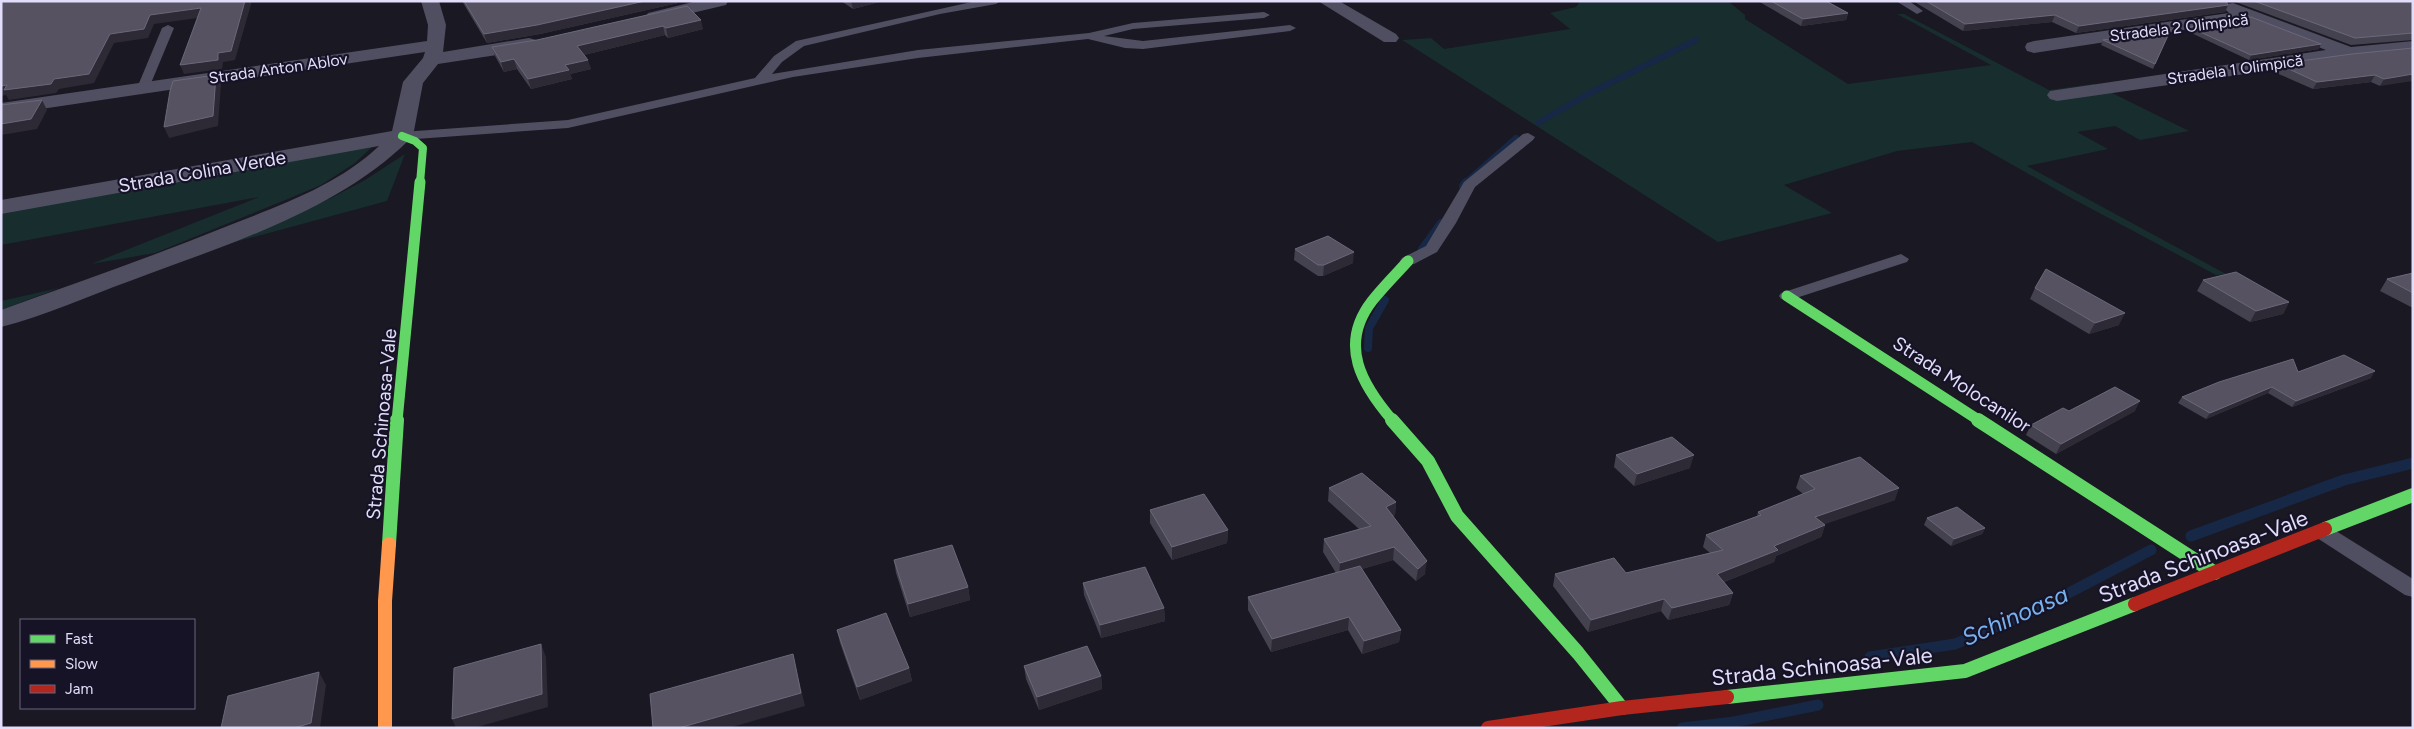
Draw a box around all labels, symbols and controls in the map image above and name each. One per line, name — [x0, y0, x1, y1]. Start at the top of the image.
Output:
street label: Stradela 2 Olimpică — [2109, 10, 2249, 45]
street label: Strada Anton Ablov — [207, 49, 349, 88]
street label: Stradela 1 Olimpică — [2166, 51, 2304, 88]
street label: Strada Colina Verde — [117, 145, 288, 198]
street label: Strada Schinoasa-Vale — [362, 327, 401, 521]
street label: Strada Molocanilor — [1889, 331, 2035, 438]
street label: Strada Schinoasa-Vale — [2095, 504, 2312, 609]
water label: Schinoasa — [1957, 579, 2073, 652]
legend — [20, 619, 195, 709]
text: Fast — [65, 630, 94, 648]
street label: Strada Schinoasa-Vale — [1710, 641, 1934, 692]
text: Slow — [65, 655, 98, 673]
text: Jam — [65, 680, 93, 698]

